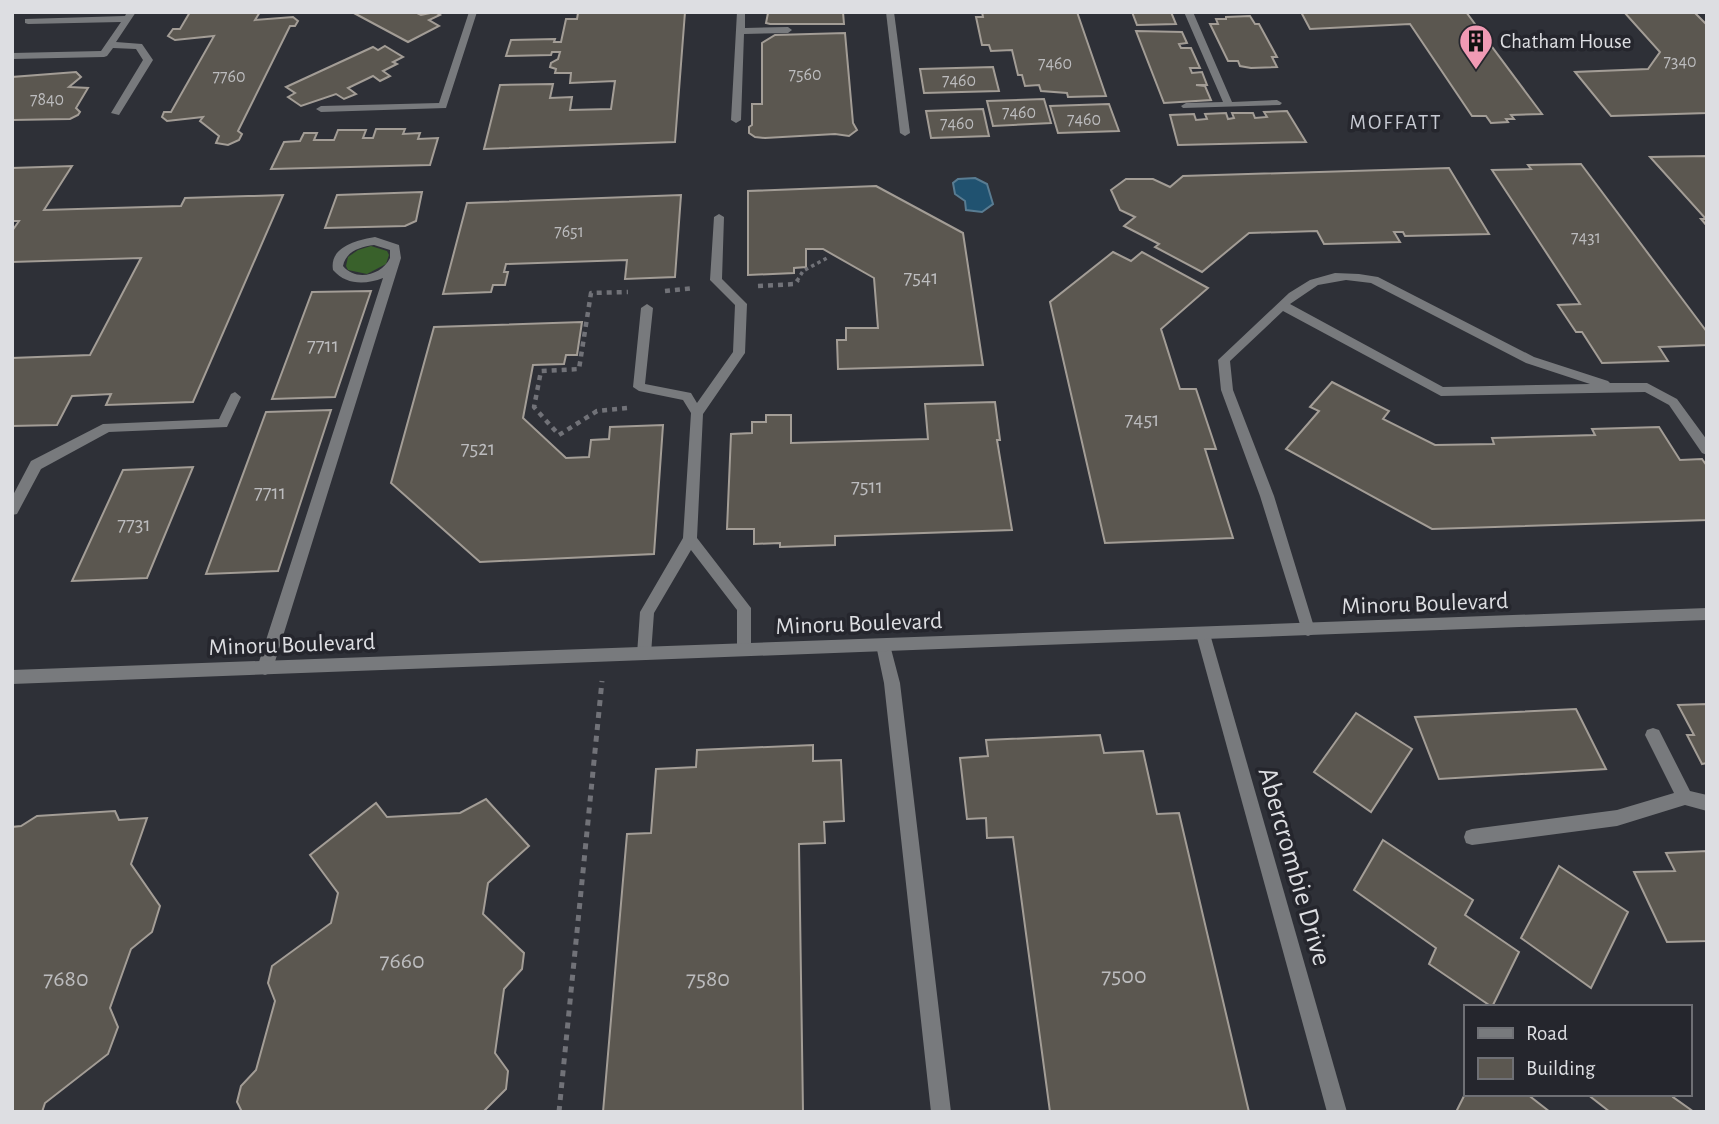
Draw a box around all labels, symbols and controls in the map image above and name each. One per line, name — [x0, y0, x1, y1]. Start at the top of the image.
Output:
building icon: Chatham House — [1457, 22, 1495, 71]
place label: Chatham House — [1500, 31, 1631, 52]
house number: 7340 — [1663, 53, 1697, 71]
house number: 7460 — [1038, 55, 1072, 73]
house number: 7560 — [789, 66, 822, 84]
house number: 7760 — [213, 68, 245, 86]
house number: 7460 — [942, 72, 976, 90]
house number: 7840 — [30, 91, 64, 109]
house number: 7460 — [1002, 104, 1036, 122]
house number: 7460 — [1067, 111, 1101, 129]
district label: MOFFATT — [1349, 112, 1443, 133]
house number: 7460 — [940, 115, 974, 133]
house number: 7651 — [554, 223, 584, 241]
house number: 7431 — [1571, 229, 1601, 247]
house number: 7541 — [904, 267, 938, 288]
house number: 7711 — [307, 335, 339, 356]
house number: 7451 — [1125, 409, 1159, 430]
house number: 7521 — [461, 438, 495, 459]
house number: 7511 — [851, 476, 883, 497]
house number: 7711 — [254, 482, 286, 503]
house number: 7731 — [117, 514, 151, 535]
street label: Minoru Boulevard — [1341, 589, 1509, 619]
street label: Minoru Boulevard — [775, 609, 943, 639]
street label: Minoru Boulevard — [208, 630, 376, 660]
street label: Abercrombie Drive — [1252, 764, 1336, 969]
house number: 7660 — [379, 949, 425, 973]
house number: 7500 — [1101, 964, 1147, 988]
house number: 7680 — [43, 967, 89, 991]
house number: 7580 — [686, 967, 730, 991]
legend — [1464, 1005, 1691, 1096]
text: Road — [1526, 1023, 1568, 1044]
text: Building — [1526, 1058, 1596, 1079]

